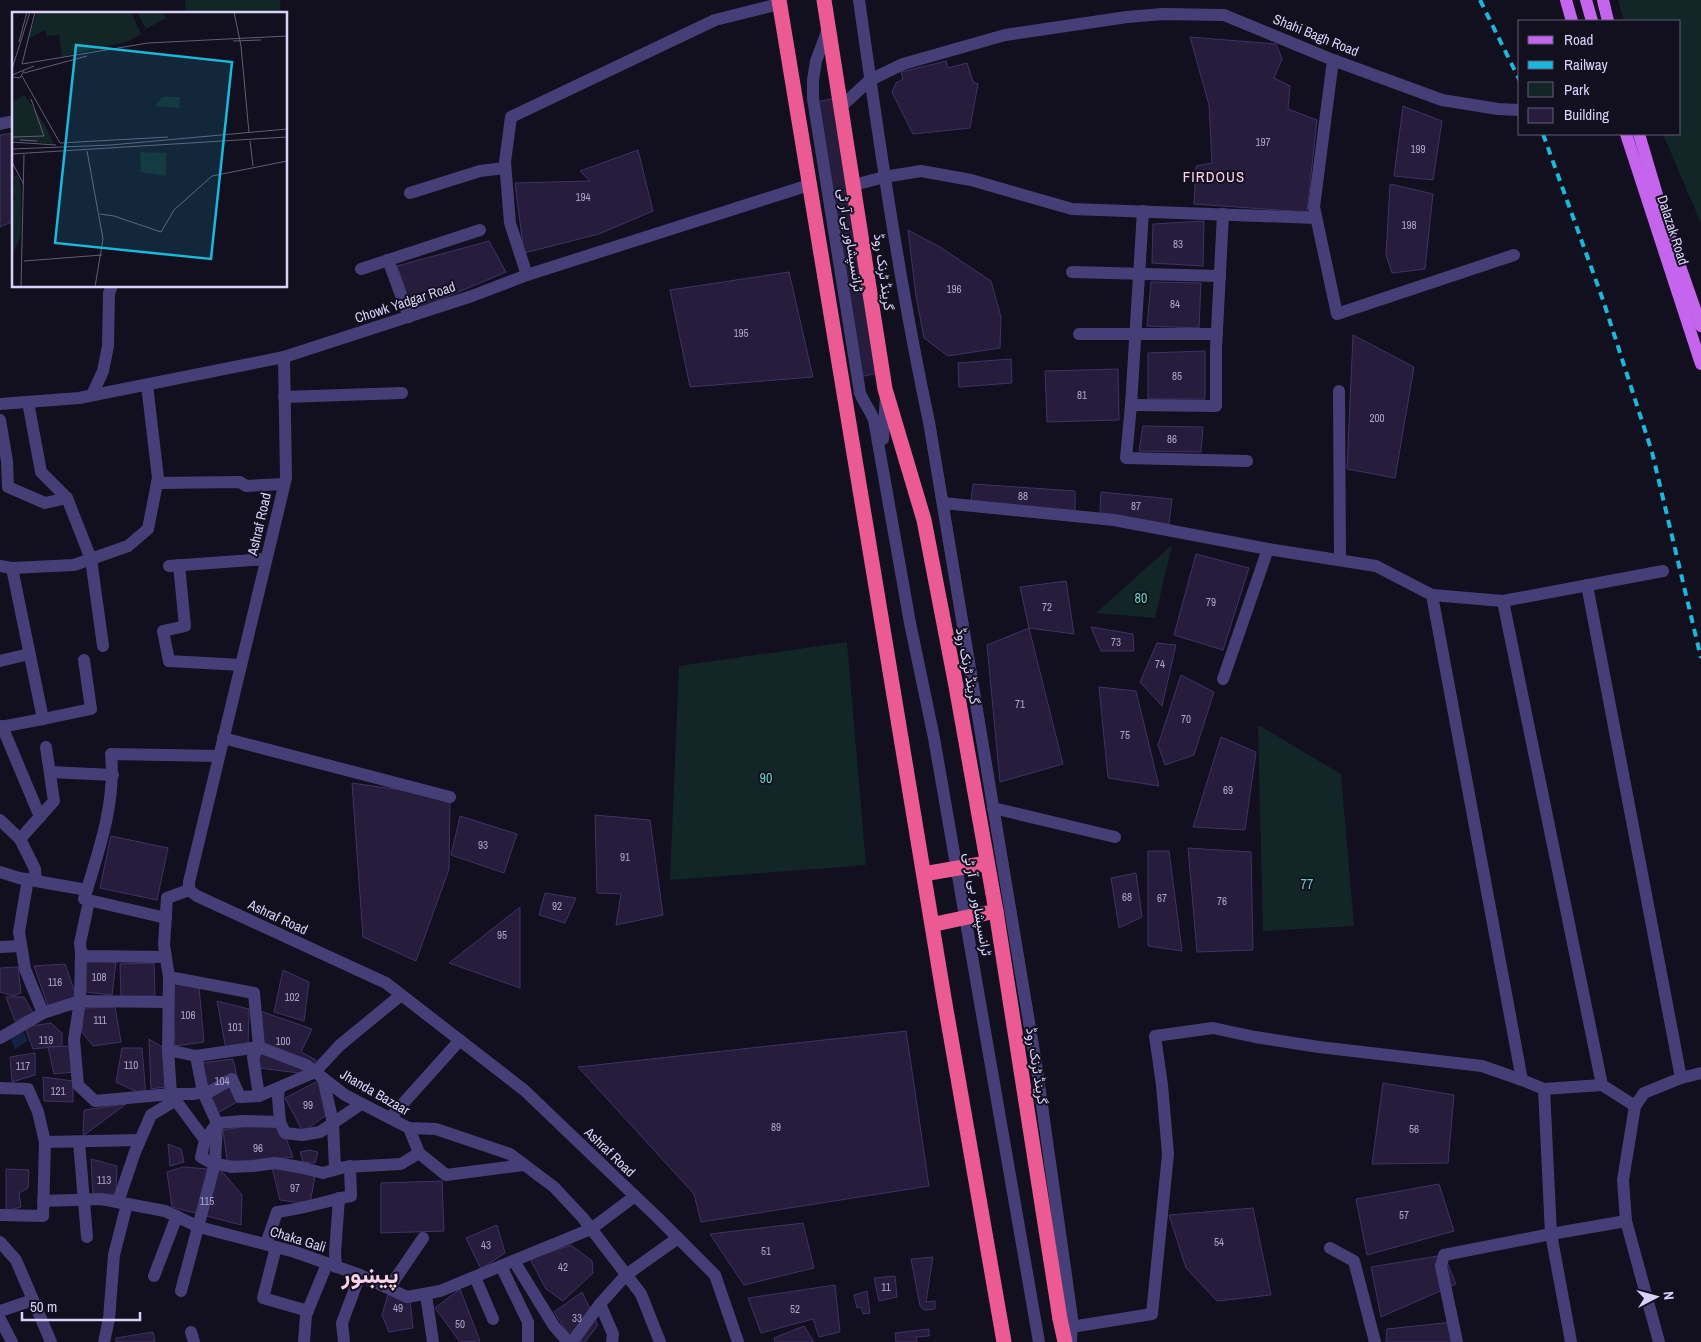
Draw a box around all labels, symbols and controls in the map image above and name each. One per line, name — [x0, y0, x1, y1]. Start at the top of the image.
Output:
street label: Shahi Bagh Road — [1271, 10, 1361, 60]
inset map — [12, 12, 288, 288]
legend — [1518, 20, 1681, 135]
text: Road — [1564, 29, 1593, 50]
text: Railway — [1564, 54, 1609, 75]
text: Park — [1564, 79, 1590, 100]
text: Building — [1564, 104, 1609, 125]
house number: 197 — [1255, 135, 1271, 149]
house number: 199 — [1410, 142, 1426, 156]
district label: FIRDOUS — [1183, 166, 1245, 187]
street label: ٹرانسپشاور بی آر ٹی — [833, 187, 868, 293]
house number: 194 — [575, 190, 591, 204]
street label: Dalazak Road — [1653, 193, 1693, 267]
house number: 198 — [1401, 218, 1417, 232]
street label: گرینڈ ٹرنک روڈ — [870, 232, 898, 312]
house number: 83 — [1173, 237, 1183, 251]
street label: Chowk Yadgar Road — [352, 277, 458, 327]
house number: 196 — [946, 282, 962, 296]
house number: 84 — [1170, 297, 1180, 311]
house number: 195 — [733, 326, 749, 340]
house number: 85 — [1172, 369, 1182, 383]
house number: 81 — [1077, 388, 1087, 402]
house number: 200 — [1369, 411, 1385, 425]
house number: 86 — [1167, 432, 1177, 446]
house number: 88 — [1018, 489, 1028, 503]
street label: Ashraf Road — [243, 491, 275, 558]
house number: 87 — [1131, 499, 1141, 513]
park label: 80 — [1135, 589, 1147, 607]
house number: 79 — [1206, 595, 1216, 609]
house number: 72 — [1042, 600, 1052, 614]
street label: گرینڈ ٹرنک روڈ — [952, 626, 984, 706]
house number: 73 — [1111, 635, 1121, 649]
house number: 74 — [1155, 657, 1165, 671]
house number: 71 — [1015, 697, 1025, 711]
house number: 70 — [1181, 712, 1191, 726]
house number: 75 — [1120, 728, 1130, 742]
park label: 90 — [760, 769, 772, 787]
house number: 69 — [1223, 783, 1233, 797]
house number: 93 — [478, 838, 488, 852]
house number: 91 — [620, 850, 630, 864]
street label: ٹرانسپشاور بی آر ٹی — [959, 851, 996, 957]
park label: 77 — [1301, 875, 1313, 893]
house number: 68 — [1122, 890, 1132, 904]
house number: 67 — [1157, 891, 1167, 905]
house number: 76 — [1217, 894, 1227, 908]
street label: Ashraf Road — [244, 895, 311, 939]
house number: 92 — [552, 899, 562, 913]
house number: 95 — [497, 928, 507, 942]
house number: 108 — [91, 970, 107, 984]
house number: 116 — [48, 975, 62, 989]
house number: 102 — [284, 990, 300, 1004]
house number: 106 — [180, 1008, 196, 1022]
house number: 111 — [93, 1013, 107, 1027]
house number: 101 — [227, 1020, 243, 1034]
street label: گرینڈ ٹرنک روڈ — [1022, 1026, 1052, 1106]
house number: 119 — [39, 1033, 53, 1047]
house number: 100 — [275, 1034, 291, 1048]
house number: 110 — [124, 1058, 138, 1072]
house number: 117 — [16, 1059, 30, 1073]
street label: Jhanda Bazaar — [337, 1065, 413, 1119]
house number: 104 — [214, 1074, 230, 1088]
house number: 121 — [50, 1084, 66, 1098]
house number: 99 — [303, 1098, 313, 1112]
house number: 89 — [771, 1120, 781, 1134]
house number: 56 — [1409, 1122, 1419, 1136]
street label: Ashraf Road — [580, 1123, 639, 1181]
house number: 96 — [253, 1141, 263, 1155]
house number: 113 — [97, 1173, 111, 1187]
house number: 97 — [290, 1181, 300, 1195]
house number: 115 — [200, 1194, 214, 1208]
house number: 57 — [1399, 1208, 1409, 1222]
street label: Chaka Gali — [268, 1222, 328, 1256]
house number: 54 — [1214, 1235, 1224, 1249]
house number: 43 — [481, 1238, 491, 1252]
house number: 51 — [761, 1244, 771, 1258]
district label: پيښور — [340, 1258, 399, 1291]
house number: 42 — [558, 1260, 568, 1274]
north arrow — [1631, 1272, 1681, 1322]
house number: 11 — [881, 1280, 891, 1294]
scale bar — [22, 1290, 140, 1322]
text: N — [1660, 1291, 1678, 1301]
text: 50 m — [30, 1296, 57, 1317]
house number: 49 — [393, 1301, 403, 1315]
house number: 52 — [790, 1302, 800, 1316]
house number: 33 — [572, 1311, 582, 1325]
house number: 50 — [455, 1317, 465, 1331]

